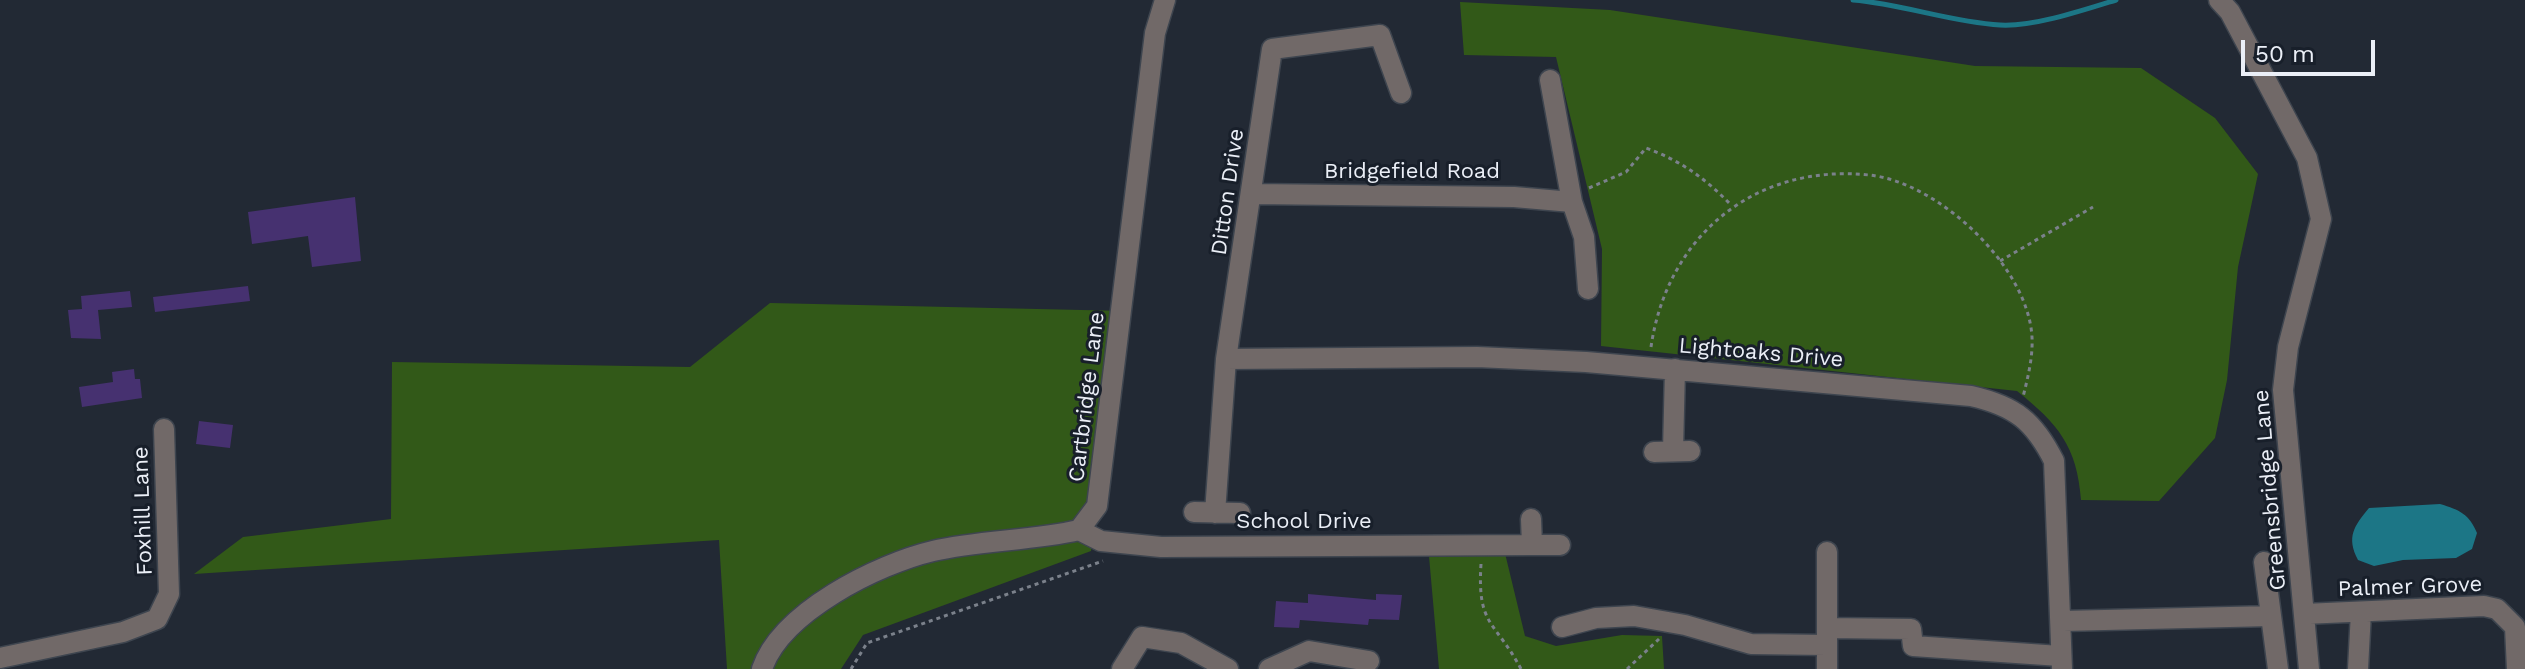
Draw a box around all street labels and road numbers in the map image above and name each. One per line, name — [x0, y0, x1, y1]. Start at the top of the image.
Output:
street label: Ditton Drive — [1206, 127, 1250, 257]
street label: Bridgefield Road — [1324, 159, 1500, 185]
street label: Cartbridge Lane — [1063, 310, 1111, 484]
street label: Lightoaks Drive — [1678, 333, 1844, 373]
street label: Greensbridge Lane — [2248, 389, 2292, 591]
street label: Foxhill Lane — [128, 446, 158, 576]
street label: School Drive — [1236, 509, 1372, 535]
street label: Palmer Grove — [2337, 571, 2483, 603]

